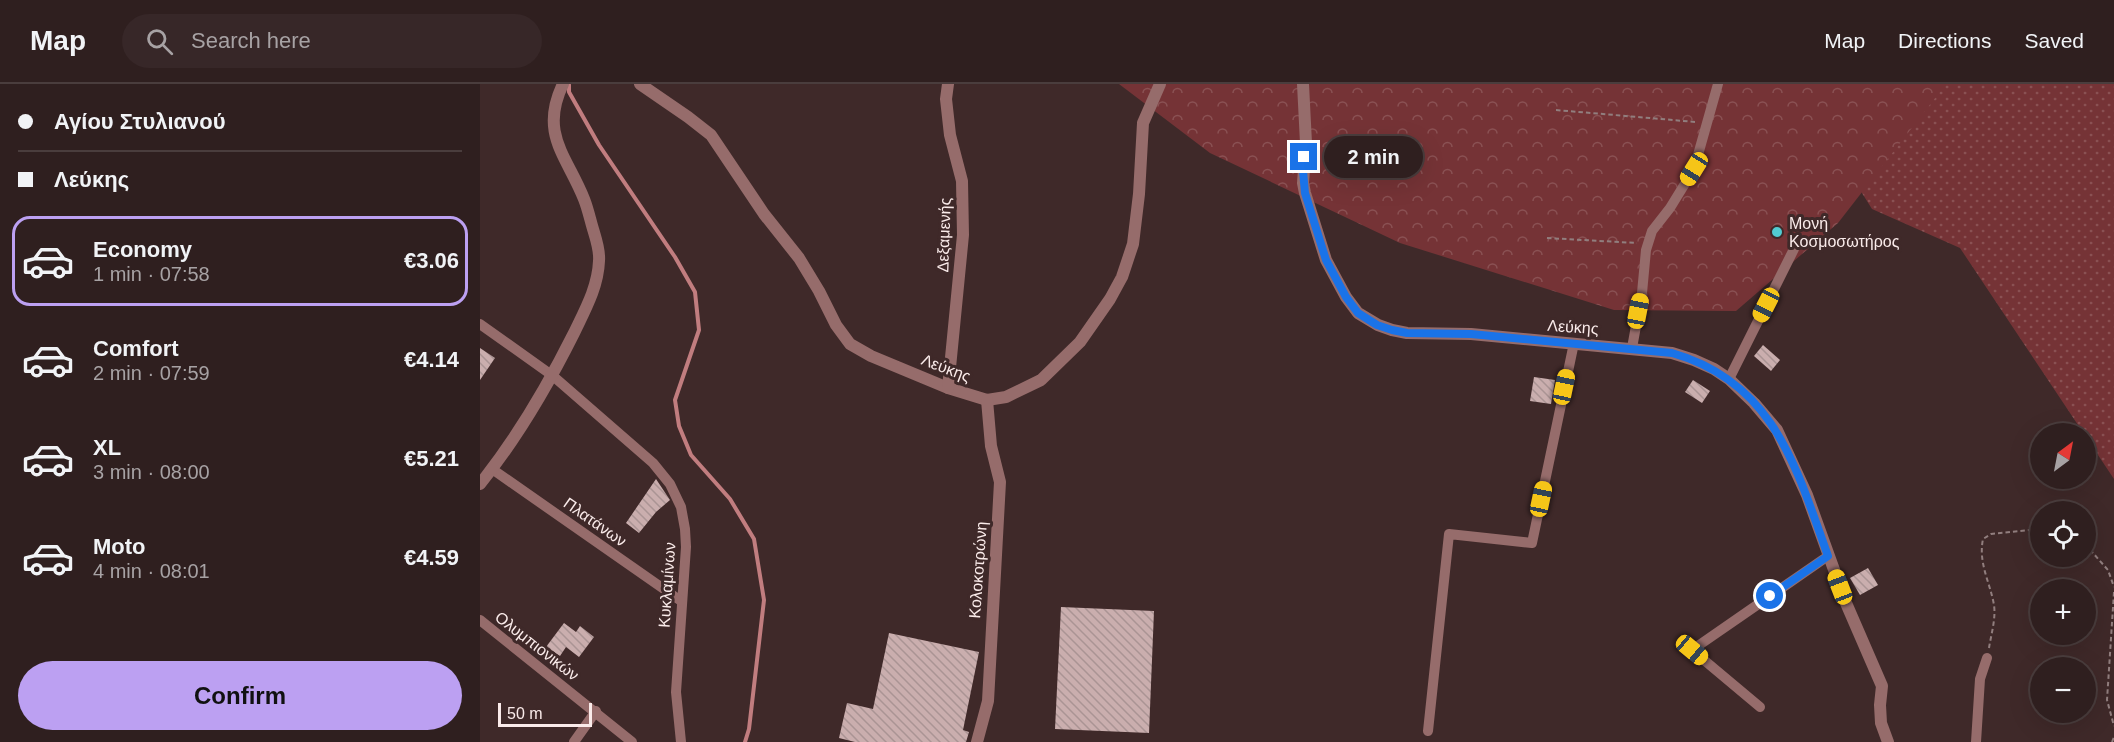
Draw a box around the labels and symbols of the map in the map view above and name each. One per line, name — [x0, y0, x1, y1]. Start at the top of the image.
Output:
callout: 2 min — [1325, 136, 1424, 178]
route end — [1290, 143, 1317, 170]
car — [1677, 149, 1711, 189]
street label: Δεξαμενής — [934, 197, 955, 273]
place label: Μονή Κοσμοσωτήρος — [1789, 215, 1900, 250]
marker: Μονή Κοσμοσωτήρος — [1770, 225, 1784, 239]
car — [1750, 285, 1782, 325]
car — [1626, 292, 1650, 330]
street label: Λεύκης — [1547, 317, 1599, 337]
street label: Λεύκης — [919, 351, 973, 385]
car — [1551, 368, 1577, 406]
north arrow — [2030, 423, 2096, 489]
car — [1528, 480, 1554, 518]
street label: Πλατάνων — [560, 494, 630, 550]
street label: Κολοκοτρώνη — [966, 521, 990, 619]
street label: Κυκλαμίνων — [656, 542, 678, 628]
car — [1825, 567, 1855, 607]
route start — [1756, 582, 1783, 609]
street label: Ολυμπιονικών — [492, 608, 582, 684]
car — [1672, 632, 1712, 668]
scale bar — [498, 700, 592, 728]

